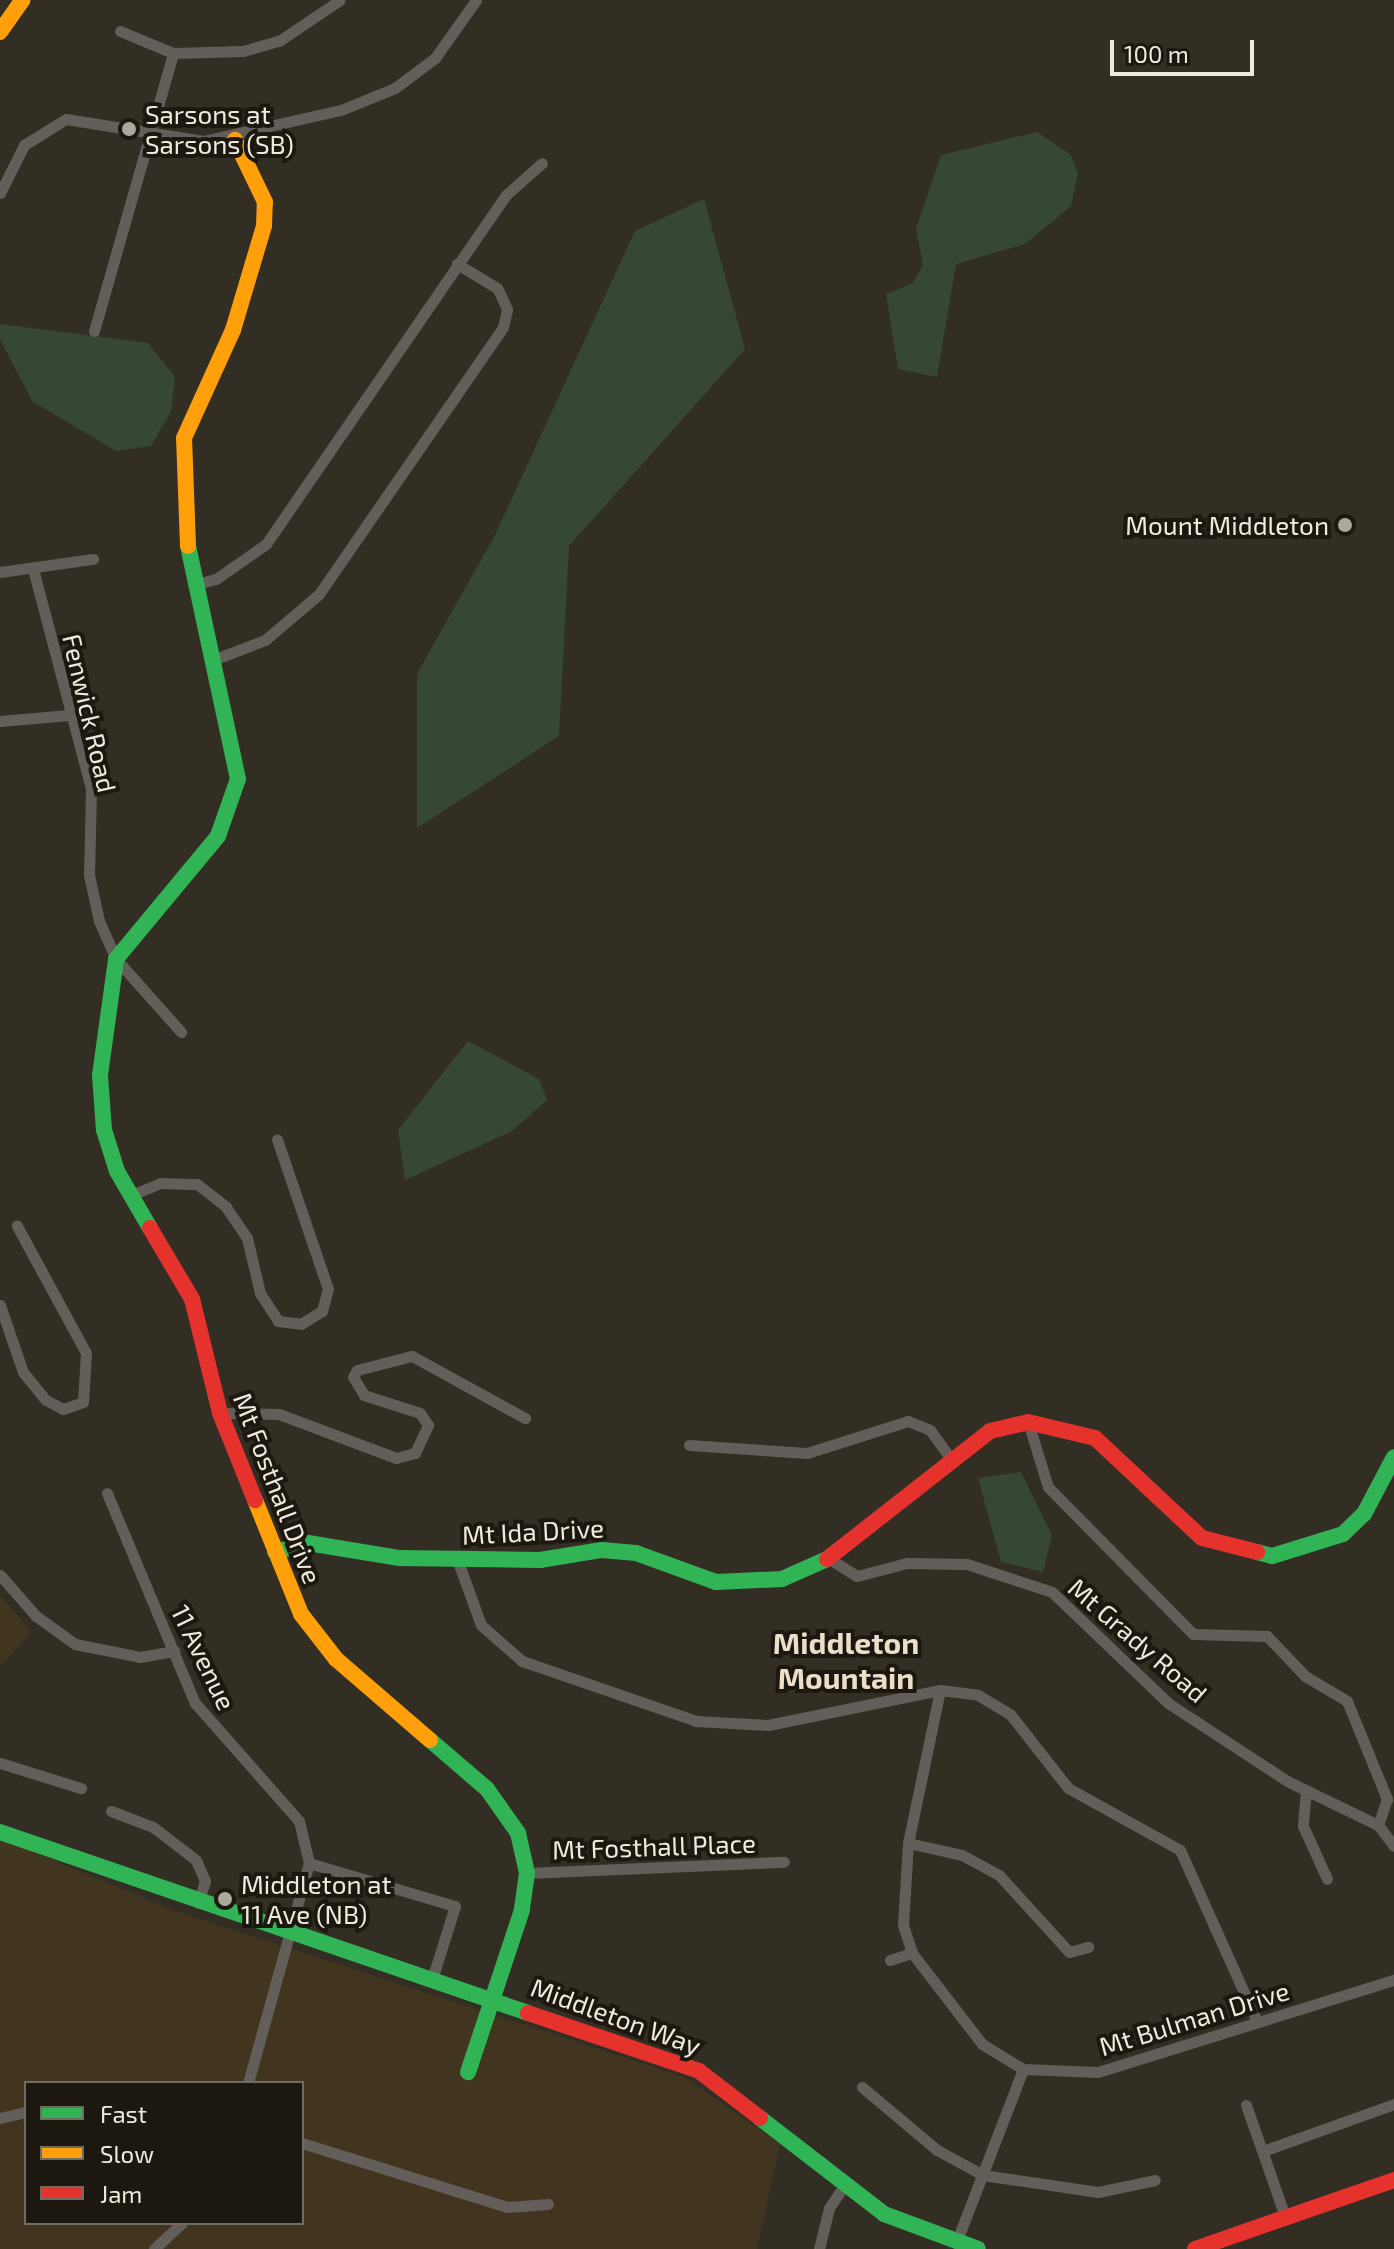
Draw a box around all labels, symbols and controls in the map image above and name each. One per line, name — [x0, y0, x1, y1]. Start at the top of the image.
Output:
scale bar — [1114, 24, 1258, 74]
text: 100 m — [1124, 39, 1189, 68]
place label: Sarsons at Sarsons (SB) — [145, 98, 294, 160]
marker: Sarsons at Sarsons (SB) — [120, 120, 138, 138]
place label: Mount Middleton — [1125, 509, 1329, 541]
marker: Mount Middleton — [1336, 516, 1354, 534]
street label: Fenwick Road — [57, 630, 123, 796]
street label: Mt Fosthall Drive — [227, 1388, 329, 1588]
street label: Mt Ida Drive — [461, 1512, 605, 1550]
street label: Mt Grady Road — [1062, 1571, 1214, 1709]
street label: 11 Avenue — [165, 1599, 243, 1715]
district label: Middleton Mountain — [773, 1624, 919, 1694]
street label: Mt Fosthall Place — [551, 1827, 757, 1865]
place label: Middleton at 11 Ave (NB) — [241, 1868, 391, 1930]
marker: Middleton at 11 Ave (NB) — [216, 1890, 234, 1908]
street label: Middleton Way — [527, 1971, 705, 2061]
street label: Mt Bulman Drive — [1095, 1974, 1293, 2062]
legend — [24, 2081, 304, 2225]
text: Fast — [100, 2099, 147, 2128]
text: Slow — [100, 2139, 154, 2168]
text: Jam — [100, 2179, 142, 2208]

